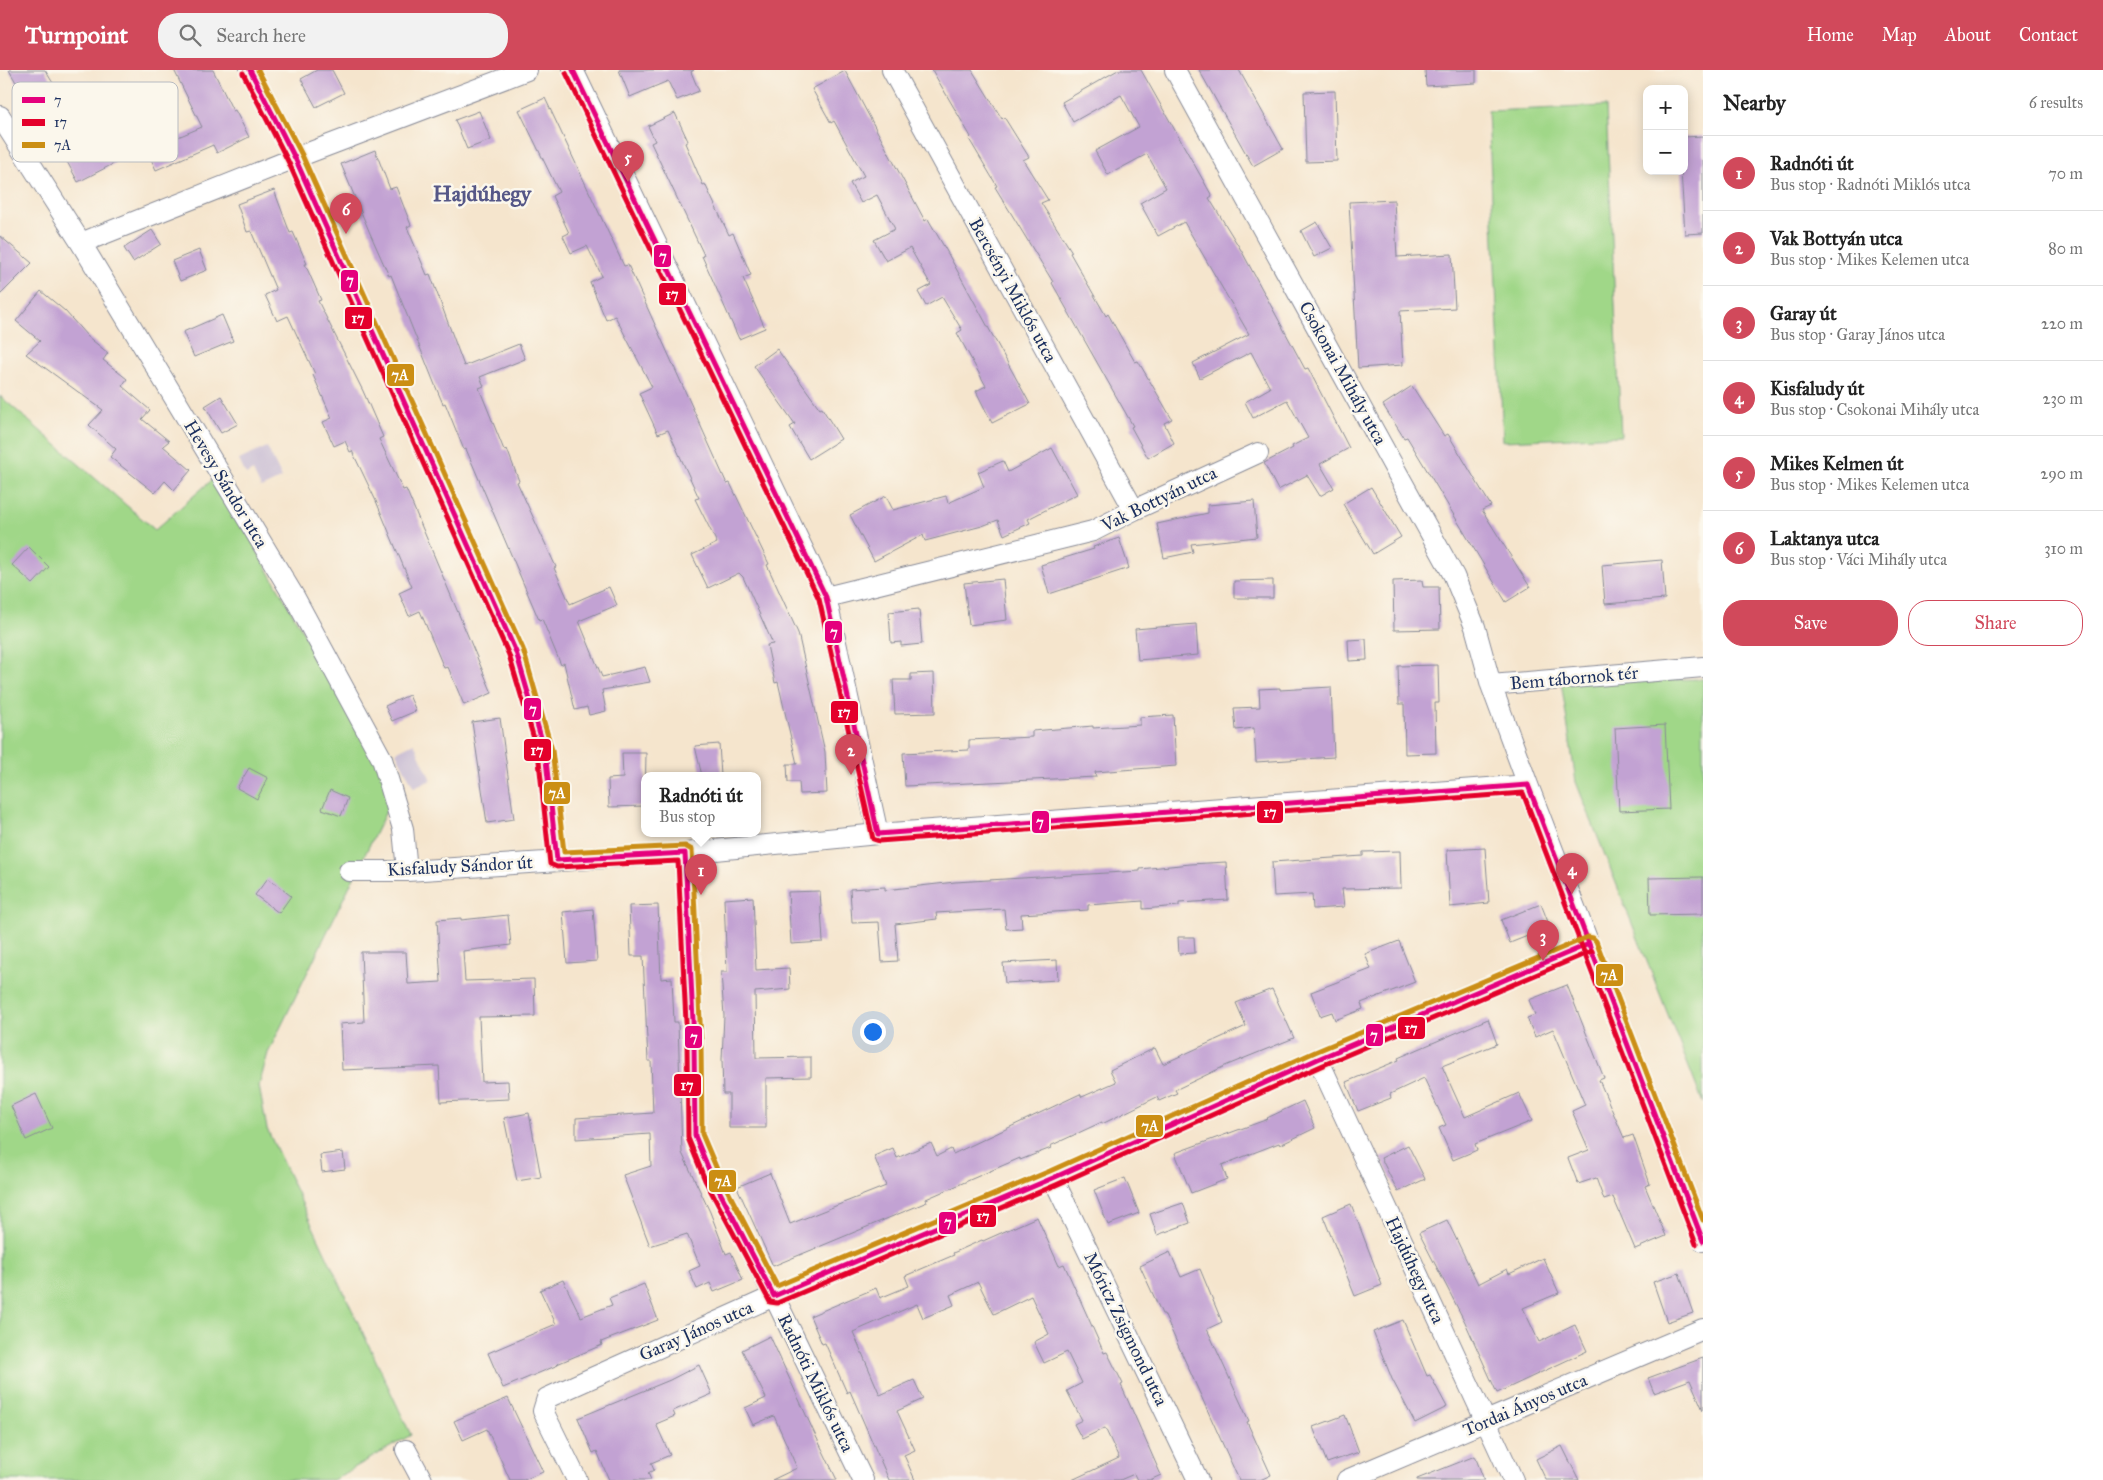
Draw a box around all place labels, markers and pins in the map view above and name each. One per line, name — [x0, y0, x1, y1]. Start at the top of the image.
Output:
pin: 5 — [612, 141, 644, 182]
pin: 6 — [330, 193, 362, 234]
pin: 2 — [835, 734, 867, 775]
pin: 4 — [1556, 853, 1588, 894]
pin: 1 — [685, 854, 717, 895]
pin: 3 — [1527, 920, 1559, 961]

